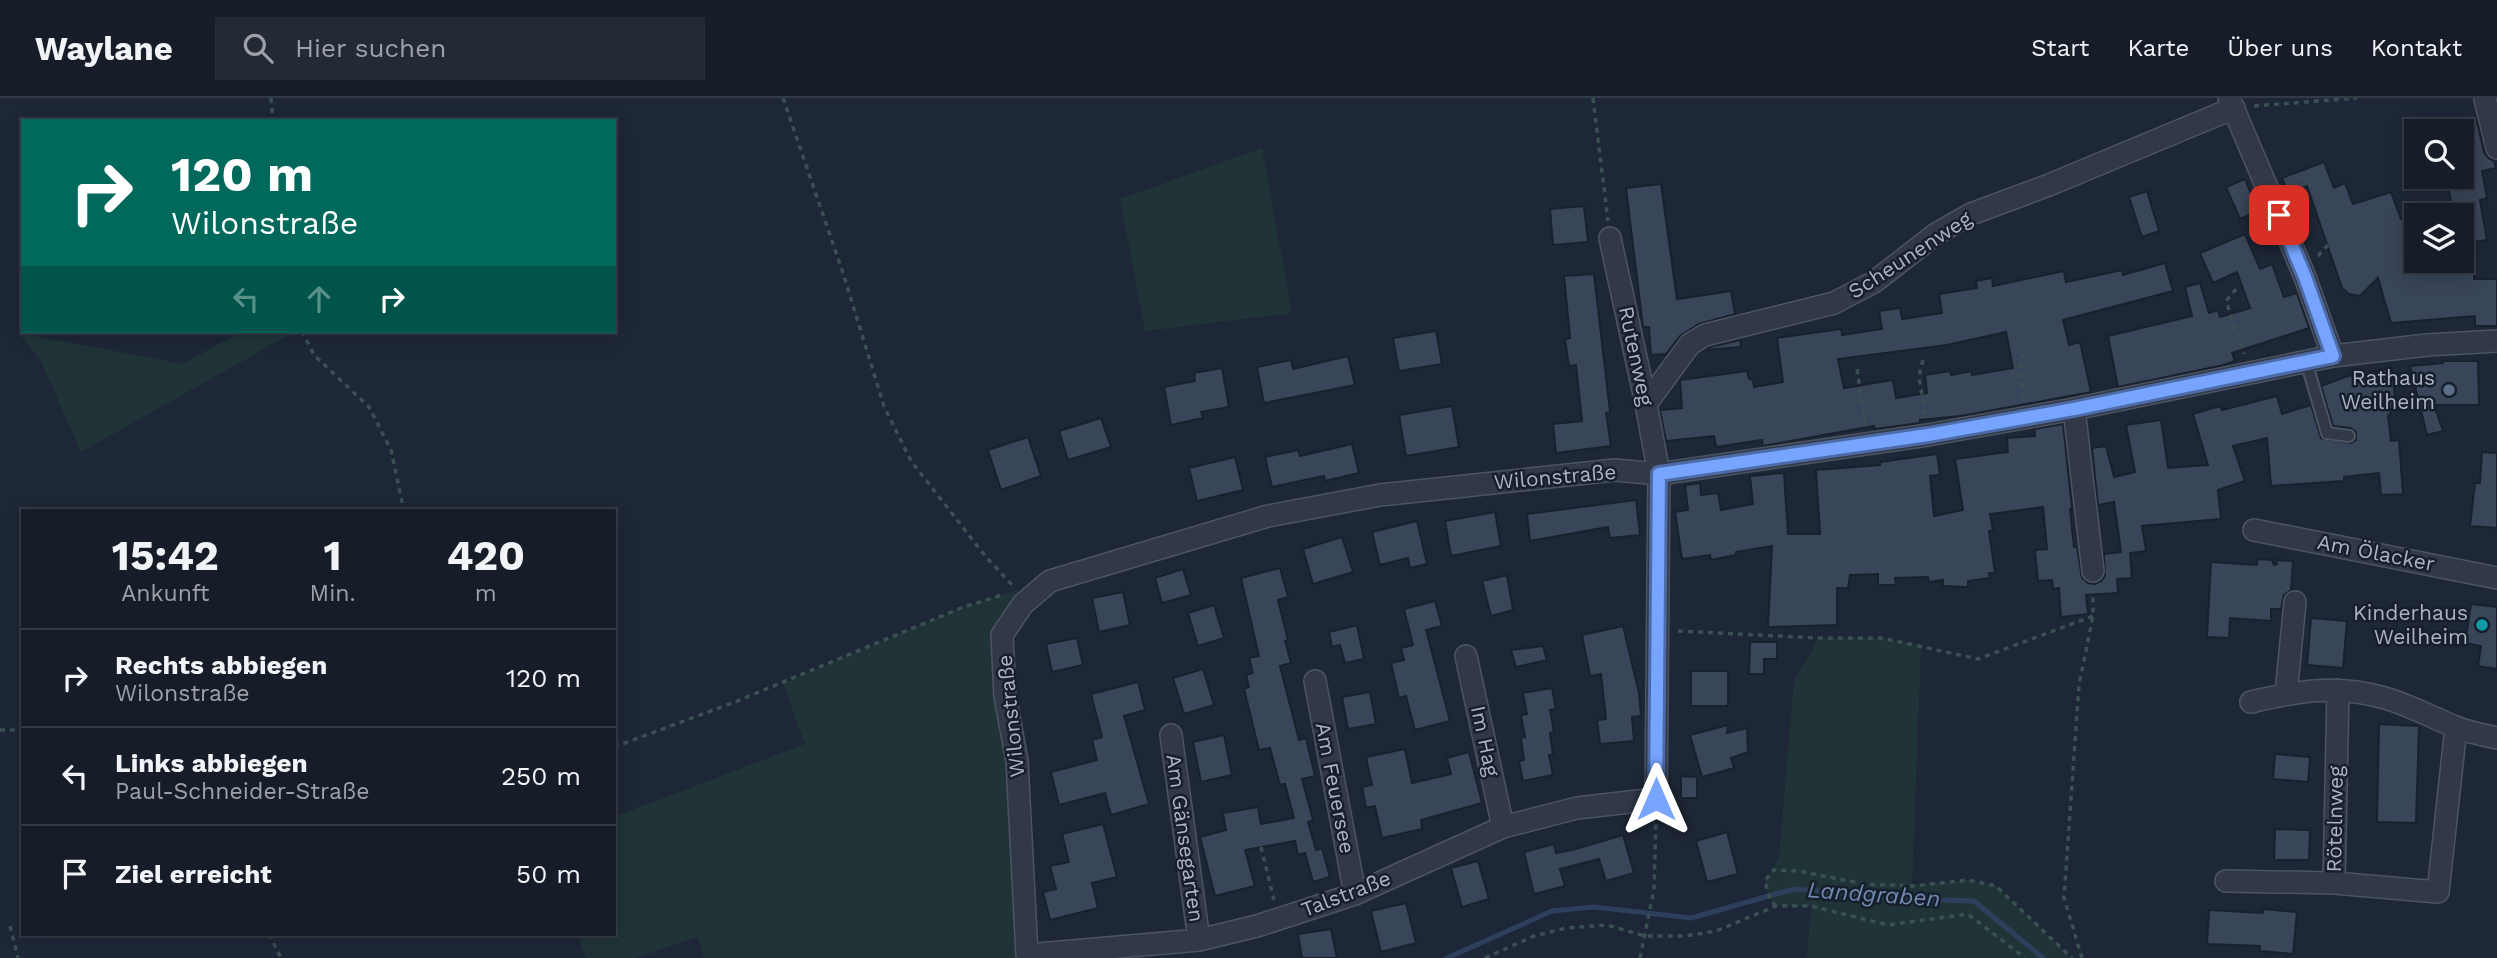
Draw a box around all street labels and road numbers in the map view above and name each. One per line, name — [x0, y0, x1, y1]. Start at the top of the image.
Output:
street label: Scheunenweg — [1843, 205, 1977, 304]
street label: Rutenweg — [1614, 304, 1659, 409]
street label: Wilonstraße — [1493, 459, 1617, 494]
street label: Am Ölacker — [2315, 529, 2437, 576]
street label: Wilonstraße — [992, 654, 1029, 778]
street label: Im Hag — [1466, 703, 1505, 779]
street label: Am Feuersee — [1311, 720, 1360, 856]
street label: Am Gänsegarten — [1161, 752, 1210, 923]
street label: Rötelnweg — [2321, 765, 2348, 873]
street label: Talstraße — [1297, 865, 1394, 922]

